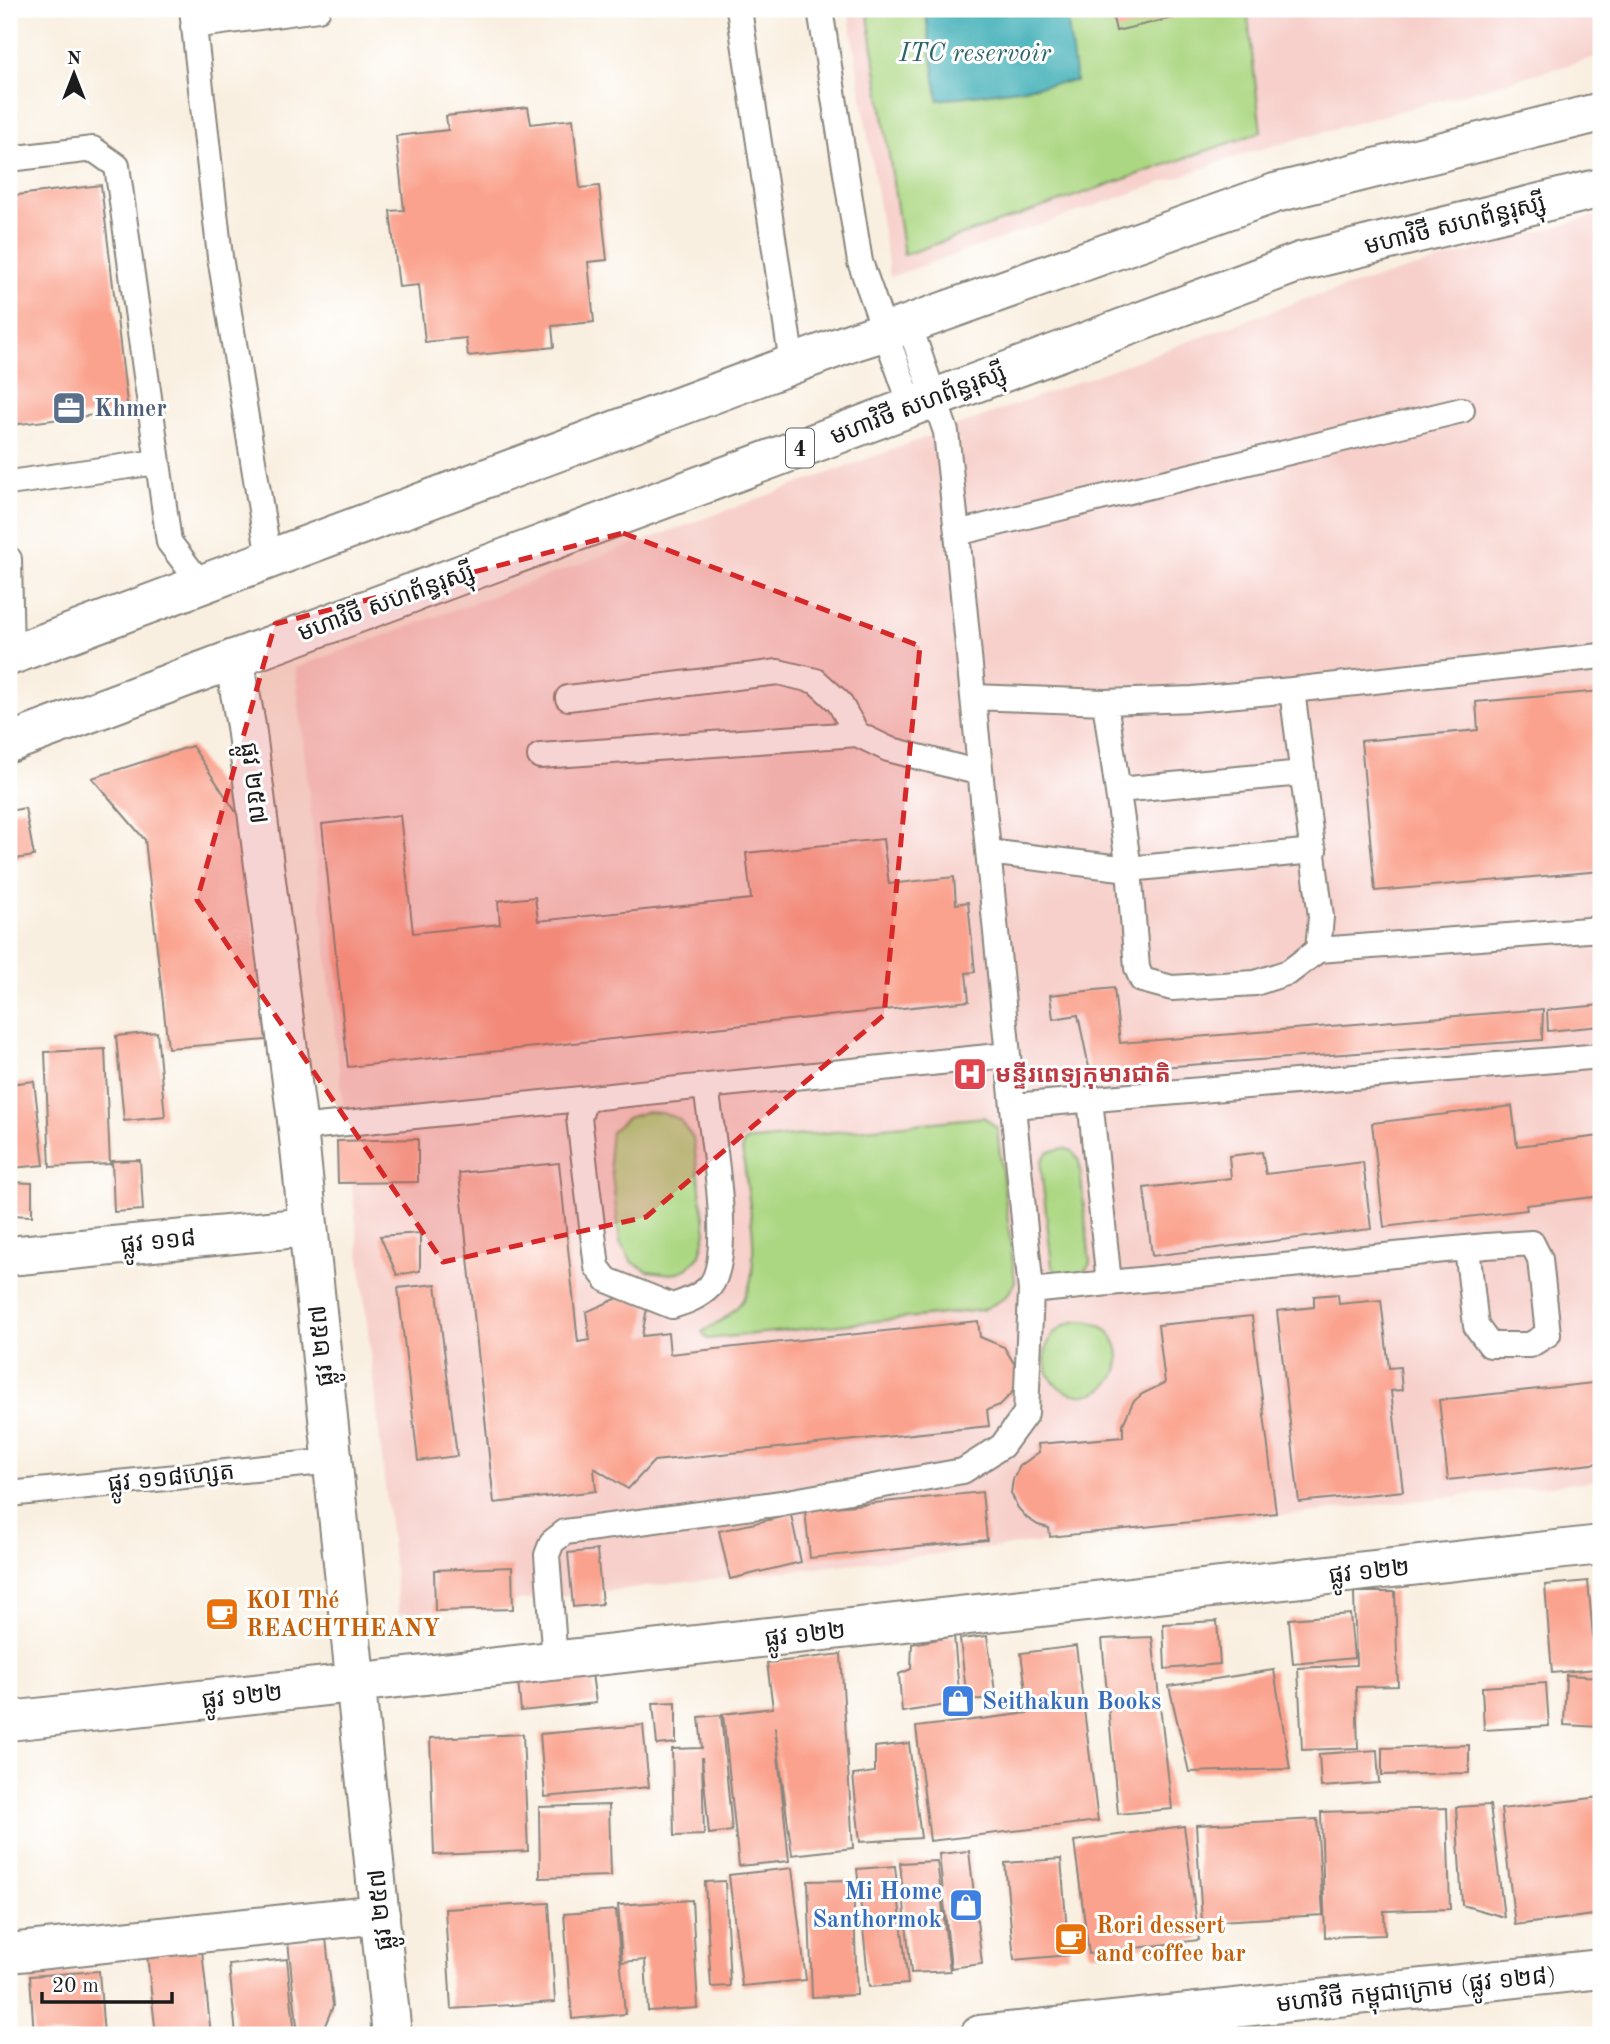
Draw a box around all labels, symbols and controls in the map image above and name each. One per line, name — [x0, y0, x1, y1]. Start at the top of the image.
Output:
north arrow — [38, 38, 108, 108]
water label: ITC reservoir — [898, 41, 1052, 67]
text: N — [67, 50, 82, 69]
street label: មហាវិថី សហព័ន្ធរុស្ស៊ី — [1361, 187, 1550, 266]
street label: មហាវិថី សហព័ន្ធរុស្ស៊ី — [826, 357, 1012, 456]
office icon: Khmer — [50, 389, 88, 427]
place label: Khmer — [94, 398, 167, 422]
road number: 4 — [786, 428, 814, 468]
street label: មហាវិថី សហព័ន្ធរុស្ស៊ី — [294, 556, 480, 653]
street label: ផ្លូវ ២៥៧ — [227, 741, 269, 826]
hospital icon: មន្ទីរពេទ្យកុមារជាតិ — [951, 1055, 989, 1093]
place label: មន្ទីរពេទ្យកុមារជាតិ — [995, 1061, 1171, 1089]
street label: ផ្លូវ ១១៨ — [119, 1227, 198, 1267]
street label: ផ្លូវ ២៥៧ — [307, 1303, 347, 1388]
street label: ផ្លូវ ១១៨ហ្សេត — [107, 1460, 237, 1506]
street label: ផ្លូវ ១២២ — [1328, 1557, 1412, 1597]
place label: KOI Thé REACHTHEANY — [246, 1590, 441, 1642]
cafe icon: KOI Thé REACHTHEANY — [203, 1595, 241, 1633]
street label: ផ្លូវ ១២២ — [764, 1620, 848, 1660]
street label: ផ្លូវ ១២២ — [201, 1682, 285, 1722]
shop icon: Seithakun Books — [939, 1682, 977, 1720]
place label: Seithakun Books — [982, 1691, 1161, 1715]
street label: ផ្លូវ ២៥៧ — [366, 1867, 406, 1952]
place label: Mi Home Santhormok — [812, 1881, 942, 1933]
shop icon: Mi Home Santhormok — [947, 1886, 985, 1924]
place label: Rori dessert and coffee bar — [1096, 1915, 1246, 1967]
cafe icon: Rori dessert and coffee bar — [1052, 1920, 1090, 1958]
street label: មហាវិថី កម្ពុជាក្រោម (ផ្លូវ ១២៨) — [1275, 1959, 1558, 2026]
scale bar — [42, 1960, 172, 2004]
text: 20 m — [52, 1976, 99, 1997]

